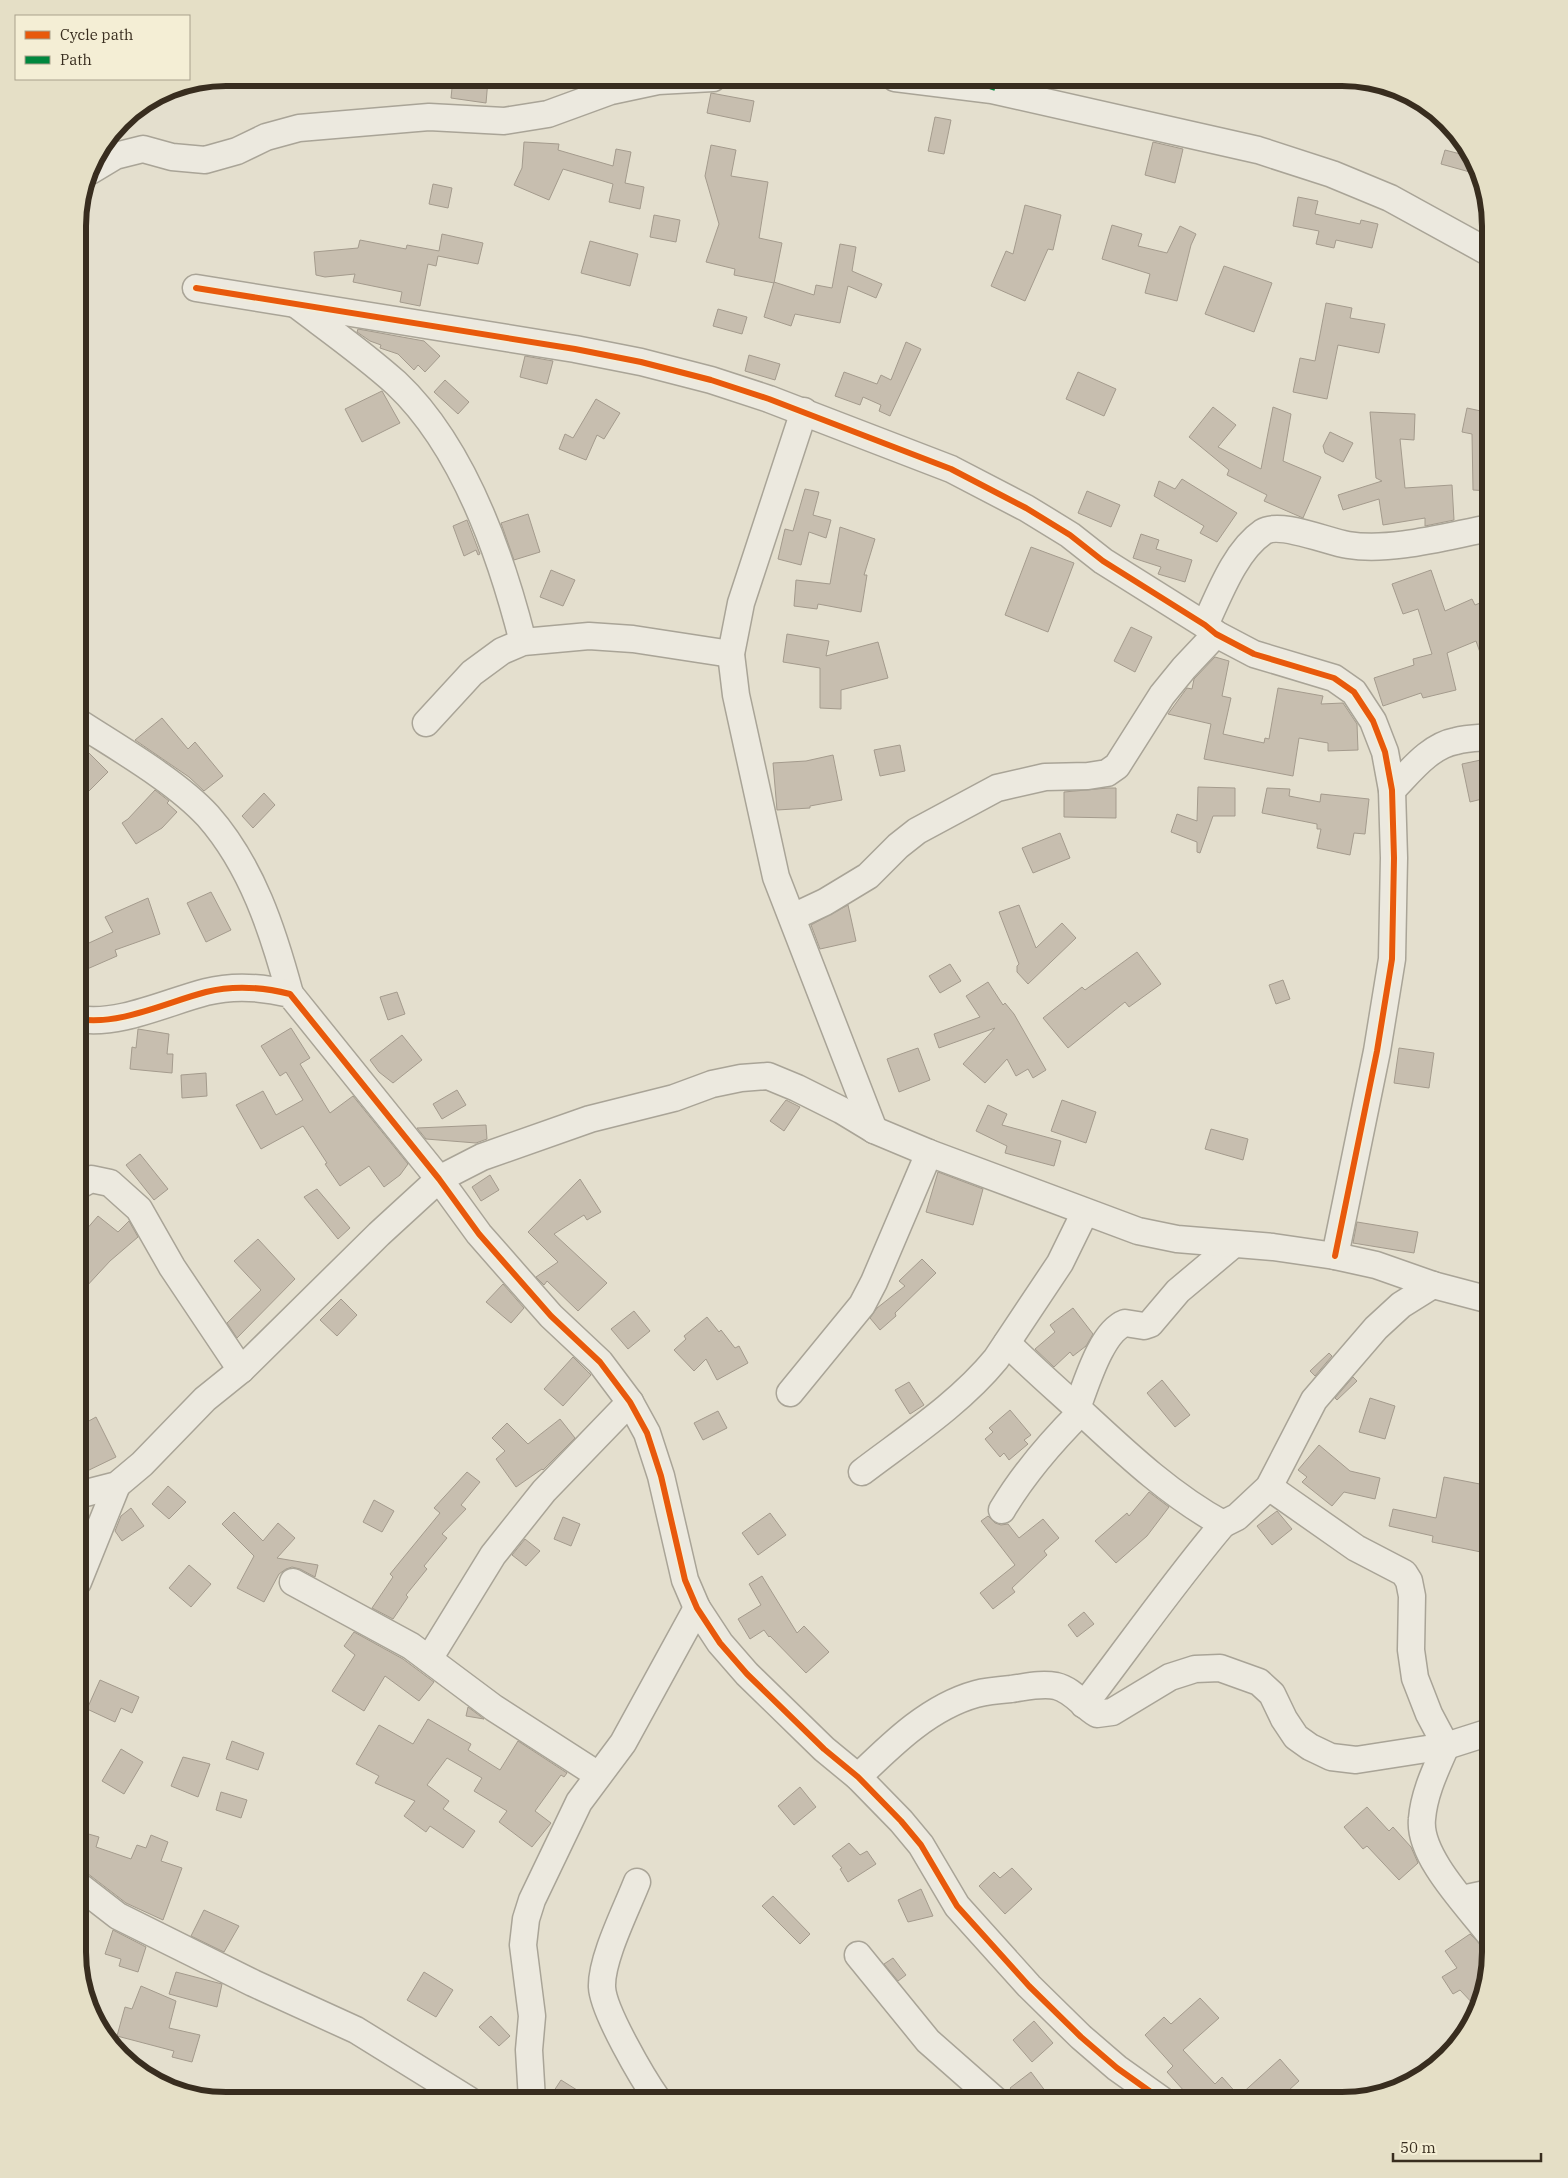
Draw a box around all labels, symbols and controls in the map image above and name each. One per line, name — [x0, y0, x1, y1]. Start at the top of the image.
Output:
legend — [15, 15, 190, 80]
text: Cycle path — [60, 25, 133, 44]
text: Path — [60, 50, 92, 69]
scale bar — [1393, 2130, 1540, 2162]
text: 50 m — [1400, 2138, 1436, 2157]

